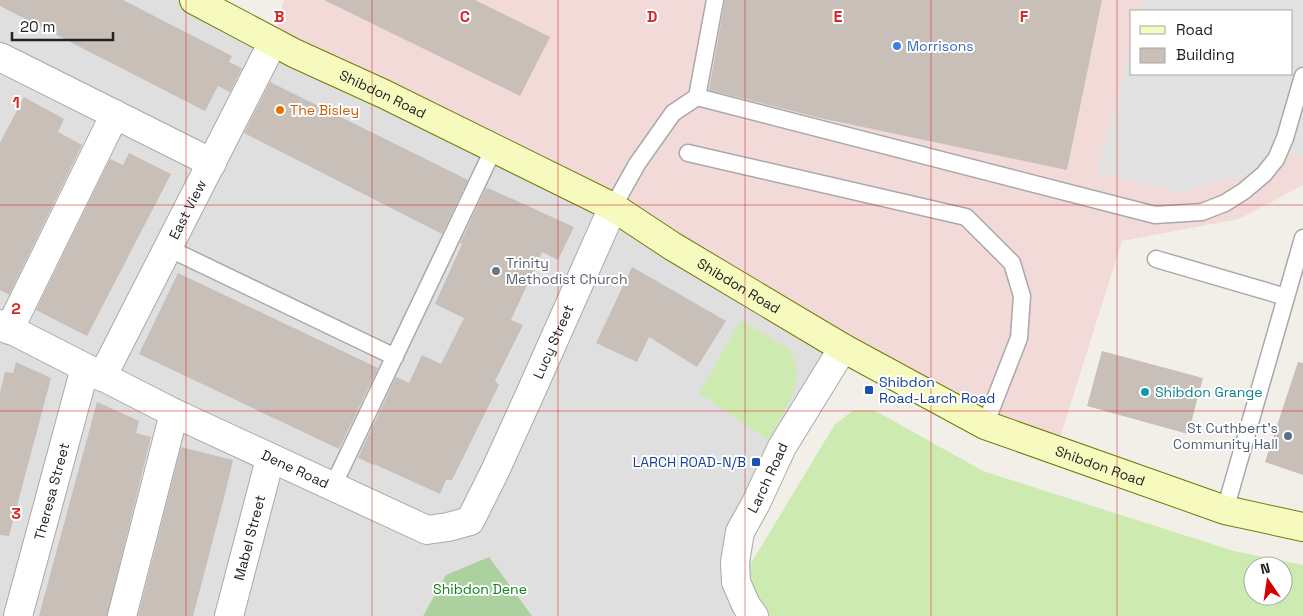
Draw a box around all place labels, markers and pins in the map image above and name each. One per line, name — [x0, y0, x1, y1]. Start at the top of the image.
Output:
place label: Morrisons — [907, 37, 974, 55]
marker: Morrisons — [891, 40, 903, 52]
place label: The Bisley — [290, 101, 359, 119]
marker: The Bisley — [274, 104, 286, 116]
place label: Trinity Methodist Church — [506, 254, 628, 288]
marker: Trinity Methodist Church — [490, 265, 502, 277]
place label: Shibdon Road-Larch Road — [879, 373, 995, 407]
place label: Shibdon Grange — [1155, 383, 1263, 401]
marker: Shibdon Road-Larch Road — [863, 384, 875, 396]
marker: Shibdon Grange — [1139, 386, 1151, 398]
place label: St Cuthbert's Community Hall — [1173, 419, 1278, 453]
marker: St Cuthbert's Community Hall — [1282, 430, 1294, 442]
place label: LARCH ROAD-N/B — [633, 453, 746, 471]
marker: LARCH ROAD-N/B — [750, 456, 762, 468]

